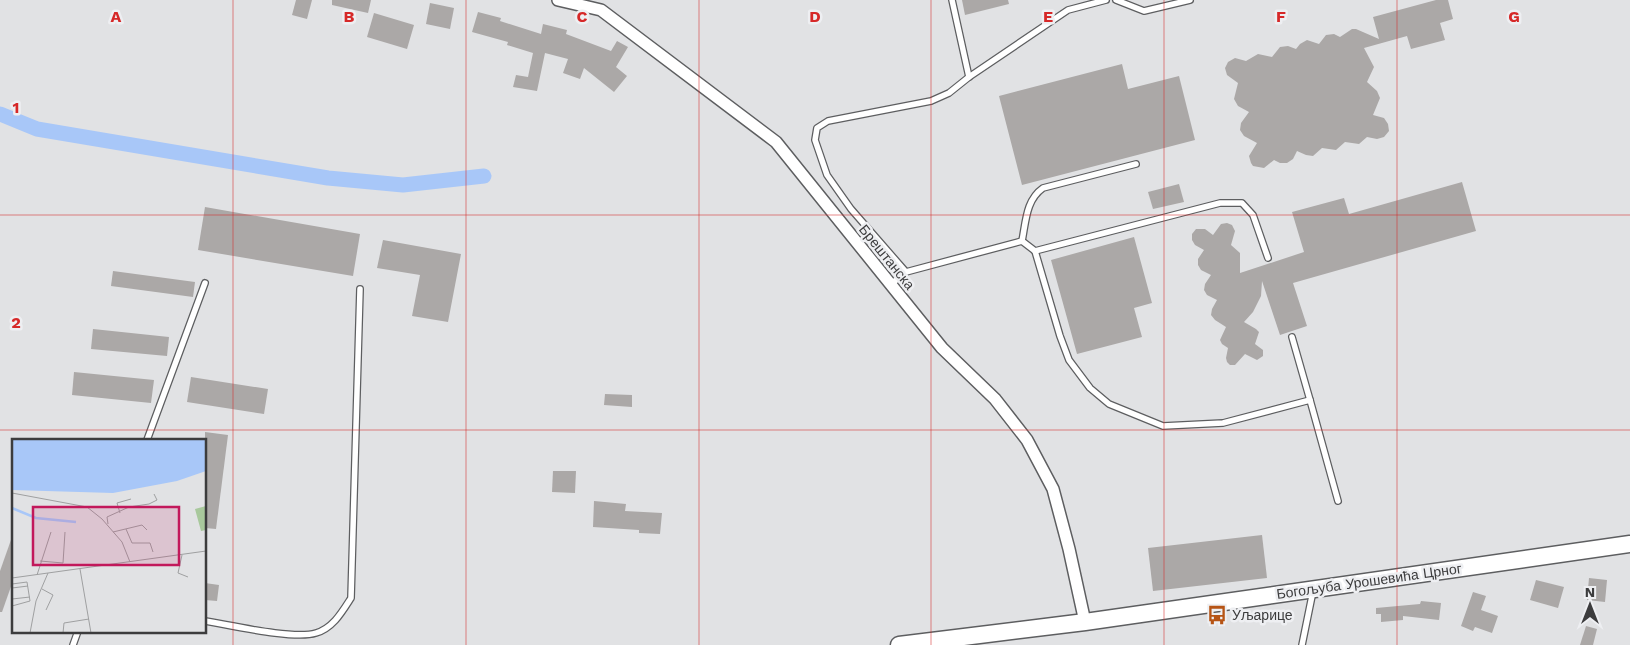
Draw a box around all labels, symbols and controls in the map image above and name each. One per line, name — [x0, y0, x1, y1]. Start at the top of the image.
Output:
text: A — [111, 7, 122, 26]
text: B — [344, 7, 355, 26]
text: C — [577, 7, 588, 26]
text: D — [809, 7, 821, 26]
text: E — [1043, 7, 1053, 26]
text: F — [1276, 7, 1286, 26]
text: G — [1508, 7, 1520, 26]
text: 1 — [13, 98, 19, 117]
street label: Брештанска — [856, 221, 918, 293]
text: 2 — [11, 313, 21, 332]
inset map — [12, 439, 206, 632]
street label: Богољуба Урошевића Црног — [1275, 560, 1463, 602]
north arrow — [1565, 580, 1615, 630]
text: N — [1585, 584, 1595, 600]
bus stop icon: Уљарице — [1206, 604, 1228, 626]
place label: Уљарице — [1232, 607, 1293, 623]

